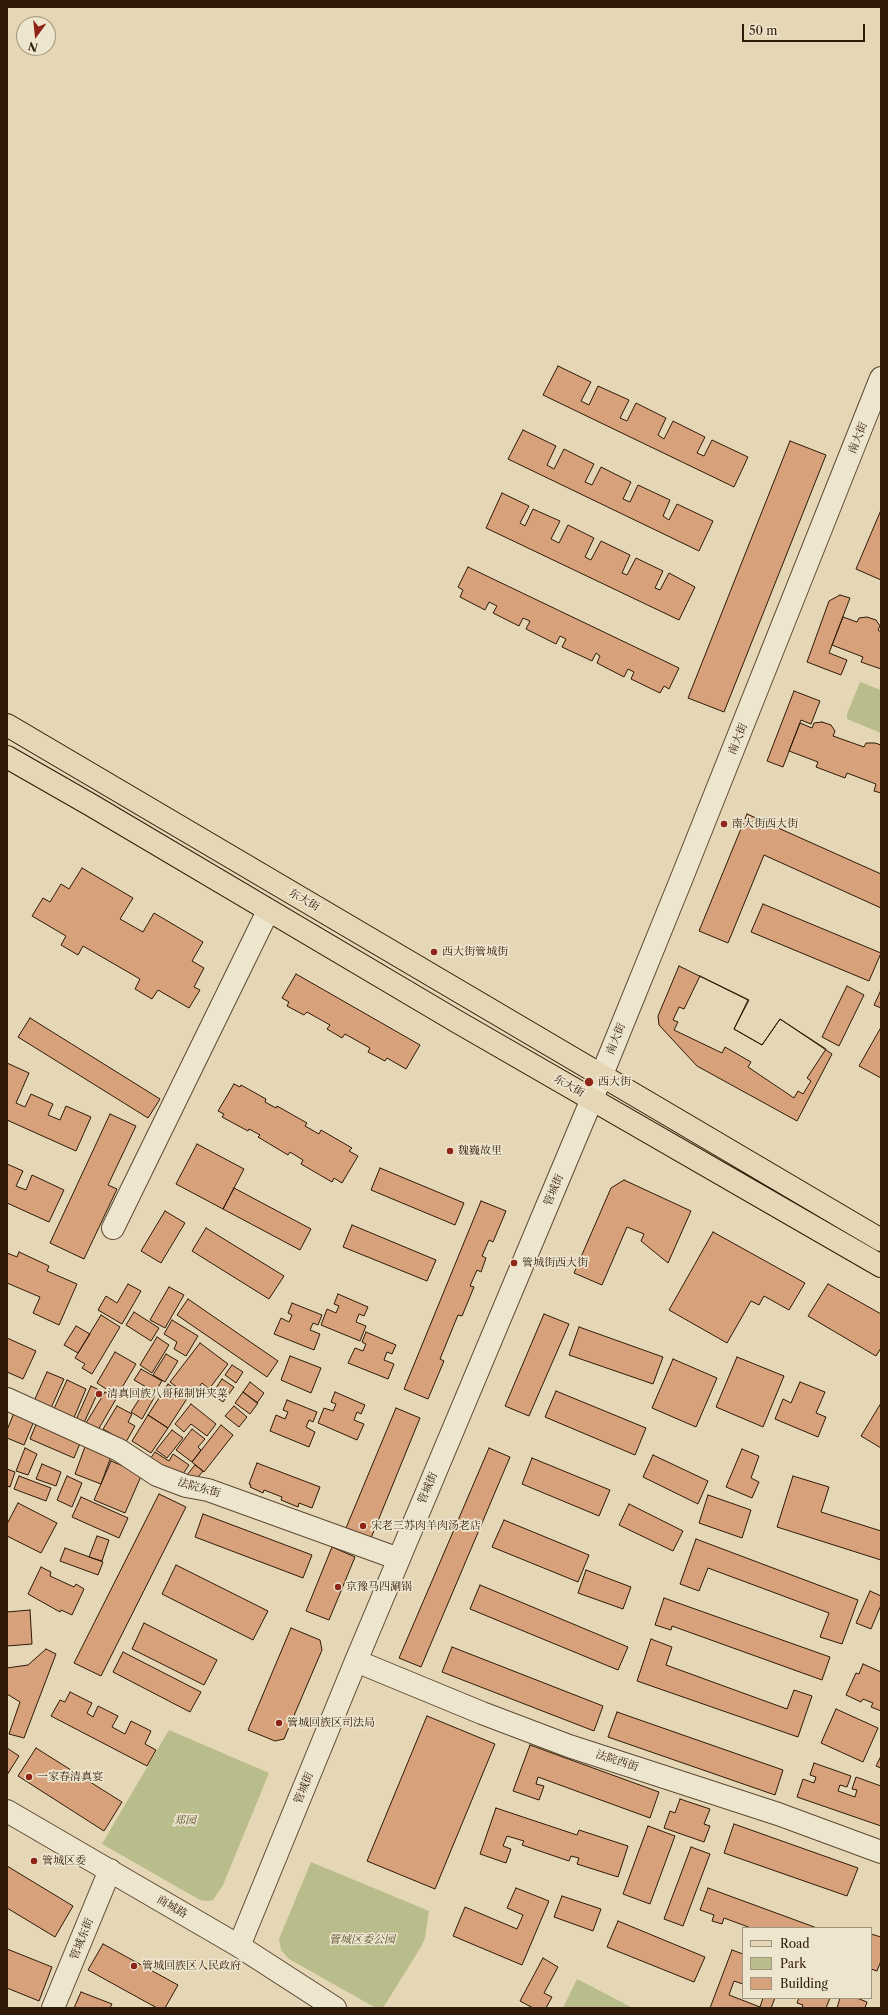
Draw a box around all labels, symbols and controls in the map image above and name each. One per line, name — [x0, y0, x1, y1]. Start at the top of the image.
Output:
north arrow — [16, 16, 56, 56]
scale bar — [744, 16, 867, 42]
text: 50 m — [749, 23, 778, 38]
text: N — [27, 39, 40, 55]
street label: 南大街 — [846, 420, 870, 456]
street label: 南大街 — [726, 721, 750, 757]
place label: 南大街西大街 — [732, 817, 798, 831]
marker: 南大街西大街 — [719, 819, 729, 829]
street label: 东大街 — [286, 886, 322, 914]
place label: 西大街管城街 — [442, 945, 508, 959]
marker: 西大街管城街 — [429, 947, 439, 957]
street label: 南大街 — [604, 1021, 628, 1057]
street label: 东大街 — [551, 1072, 587, 1100]
place label: 西大街 — [598, 1075, 631, 1089]
marker: 西大街 — [583, 1076, 595, 1088]
place label: 魏巍故里 — [458, 1144, 502, 1158]
marker: 魏巍故里 — [445, 1146, 455, 1156]
street label: 管城街 — [541, 1172, 567, 1208]
place label: 管城街西大街 — [522, 1256, 588, 1270]
marker: 管城街西大街 — [509, 1258, 519, 1268]
place label: 清真回族八哥秘制饼夹菜 — [107, 1387, 228, 1401]
marker: 清真回族八哥秘制饼夹菜 — [94, 1389, 104, 1399]
street label: 管城街 — [415, 1470, 441, 1506]
street label: 法院东街 — [176, 1476, 222, 1500]
place label: 宋老三苏肉羊肉汤老店 — [371, 1519, 481, 1533]
marker: 宋老三苏肉羊肉汤老店 — [358, 1521, 368, 1531]
place label: 京豫马四涮锅 — [346, 1580, 412, 1594]
marker: 京豫马四涮锅 — [333, 1582, 343, 1592]
place label: 管城回族区司法局 — [287, 1716, 375, 1730]
marker: 管城回族区司法局 — [274, 1718, 284, 1728]
street label: 法院西街 — [594, 1748, 640, 1774]
place label: 一家春清真宴 — [37, 1770, 103, 1784]
street label: 管城街 — [292, 1770, 316, 1806]
marker: 一家春清真宴 — [24, 1772, 34, 1782]
park label: 郑园 — [174, 1814, 196, 1828]
place label: 管城区委 — [42, 1854, 86, 1868]
marker: 管城区委 — [29, 1856, 39, 1866]
street label: 商城路 — [154, 1893, 190, 1921]
street label: 管城东街 — [68, 1916, 96, 1962]
legend — [742, 1927, 872, 1999]
park label: 管城区委公园 — [329, 1933, 395, 1947]
text: Road — [780, 1936, 810, 1951]
text: Park — [780, 1956, 806, 1971]
place label: 管城回族区人民政府 — [142, 1959, 241, 1973]
marker: 管城回族区人民政府 — [129, 1961, 139, 1971]
text: Building — [780, 1976, 828, 1991]

